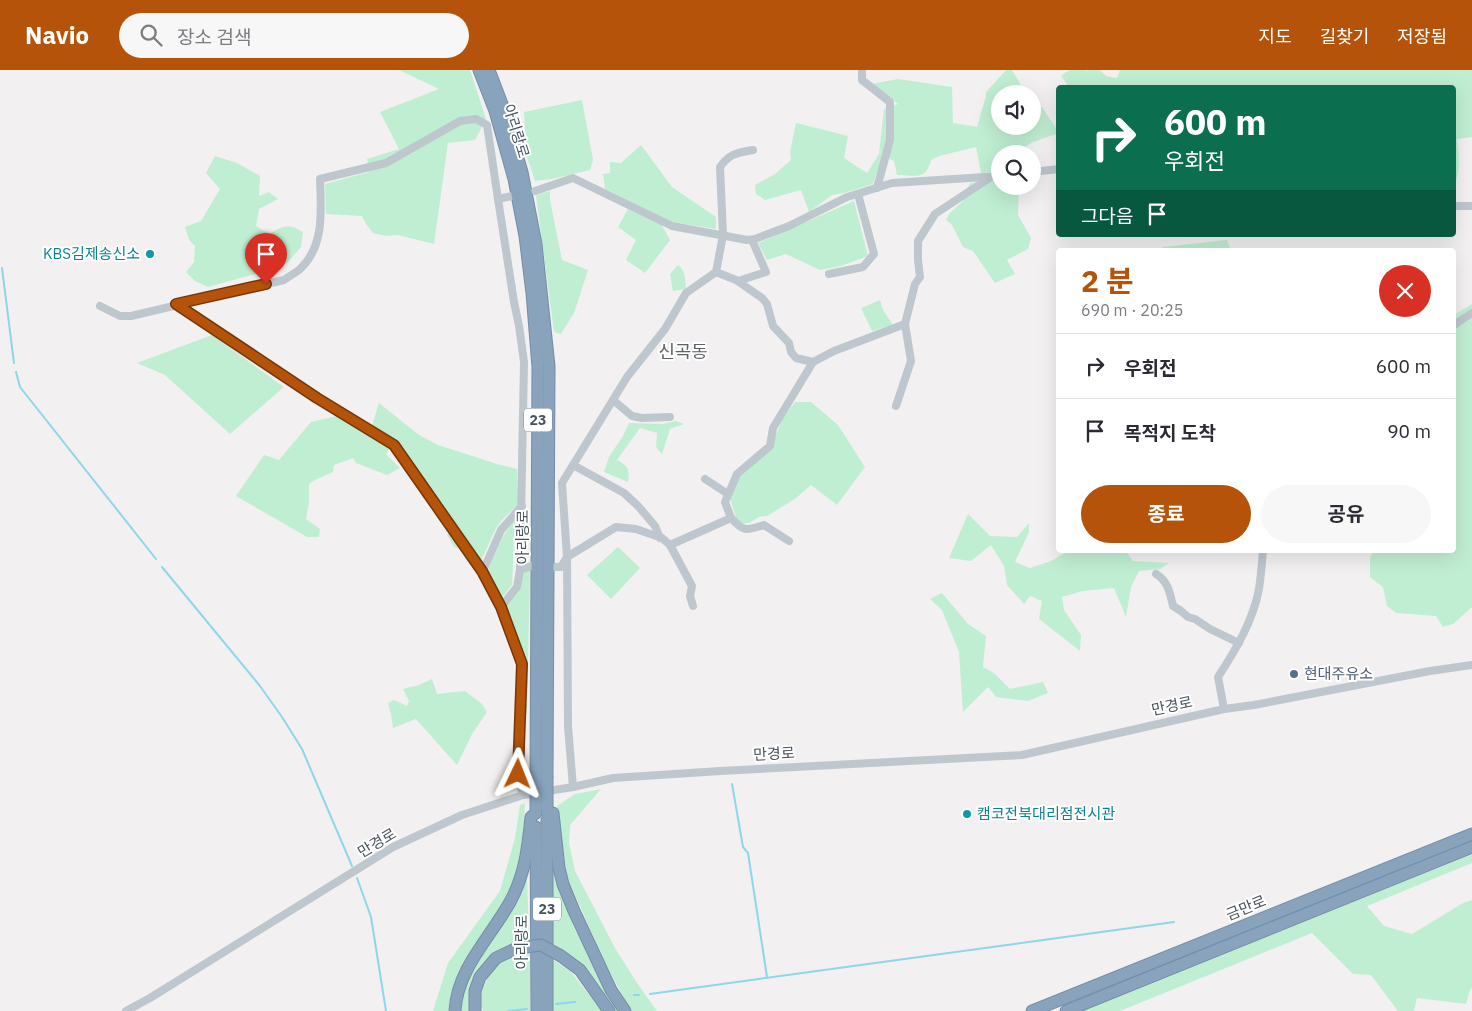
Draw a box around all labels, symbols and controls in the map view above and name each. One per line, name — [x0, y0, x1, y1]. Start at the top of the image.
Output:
search box — [119, 13, 469, 58]
text: Navio — [25, 19, 89, 51]
icon: search — [137, 21, 165, 49]
text: 장소 검색 — [177, 25, 252, 49]
text: 지도 — [1259, 25, 1292, 48]
text: 길찾기 — [1320, 25, 1369, 48]
text: 저장됨 — [1397, 25, 1447, 48]
map controls — [991, 85, 1041, 195]
button: sound — [991, 85, 1041, 135]
text: 600 m — [1164, 99, 1267, 145]
street label: 아리랑로 — [499, 102, 534, 160]
icon: right — [1081, 105, 1146, 170]
button: search — [991, 145, 1041, 195]
text: 우회전 — [1164, 146, 1225, 175]
icon: arrive — [1143, 200, 1171, 228]
text: 그다음 — [1081, 204, 1133, 228]
pin — [245, 233, 287, 284]
icon: arrive — [252, 240, 280, 268]
place label: KBS김제송신소 — [43, 244, 140, 263]
marker: KBS김제송신소 — [144, 248, 156, 260]
text: 2 분 — [1081, 261, 1134, 300]
button: close — [1379, 265, 1431, 317]
text: 690 m · 20:25 — [1081, 300, 1183, 320]
district label: 신곡동 — [658, 340, 708, 363]
icon: right — [1081, 352, 1109, 380]
text: 600 m — [1376, 354, 1431, 378]
text: 우회전 — [1124, 356, 1176, 380]
road number: 23 — [524, 408, 552, 432]
icon: arrive — [1081, 417, 1109, 445]
text: 90 m — [1387, 419, 1431, 443]
text: 목적지 도착 — [1124, 421, 1216, 445]
button: 종료 — [1081, 485, 1251, 543]
button: 공유 — [1261, 485, 1431, 543]
street label: 아리랑로 — [513, 509, 532, 565]
place label: 현대주유소 — [1304, 664, 1373, 683]
marker: 현대주유소 — [1288, 668, 1300, 680]
street label: 만경로 — [1150, 692, 1194, 719]
street label: 만경로 — [753, 743, 795, 764]
position arrow — [491, 747, 543, 799]
place label: 캠코전북대리점전시관 — [977, 804, 1115, 823]
marker: 캠코전북대리점전시관 — [961, 808, 973, 820]
street label: 만경로 — [354, 824, 399, 861]
street label: 금만로 — [1223, 891, 1269, 924]
road number: 23 — [533, 898, 561, 921]
street label: 아리랑로 — [512, 914, 531, 970]

